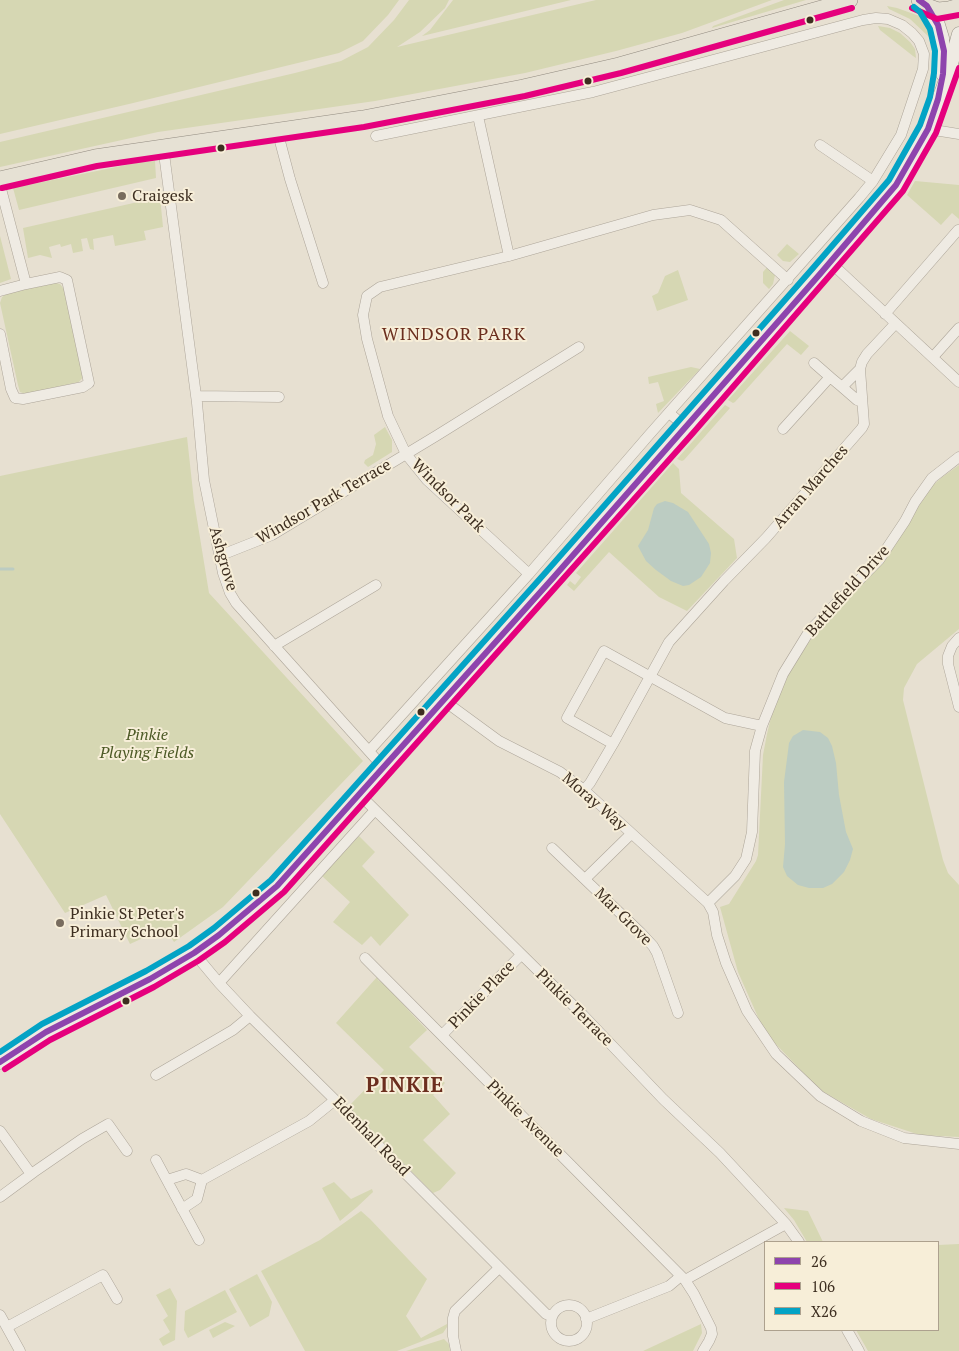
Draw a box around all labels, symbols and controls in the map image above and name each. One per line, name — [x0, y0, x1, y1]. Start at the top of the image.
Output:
unlabelled marker — [805, 15, 815, 25]
unlabelled marker — [583, 76, 593, 86]
unlabelled marker — [216, 143, 226, 153]
place label: Craigesk — [132, 186, 193, 206]
marker: Craigesk — [116, 190, 128, 202]
district label: WINDSOR PARK — [380, 324, 528, 346]
unlabelled marker — [751, 328, 761, 338]
street label: Arran Marches — [769, 441, 853, 533]
street label: Windsor Park — [407, 455, 489, 537]
street label: Windsor Park Terrace — [253, 456, 395, 548]
street label: Ashgrove — [205, 525, 241, 593]
street label: Battlefield Drive — [802, 541, 894, 641]
unlabelled marker — [416, 707, 426, 717]
park label: Pinkie Playing Fields — [100, 725, 194, 763]
street label: Moray Way — [558, 769, 630, 835]
street label: Mar Grove — [590, 884, 656, 950]
unlabelled marker — [251, 888, 261, 898]
place label: Pinkie St Peter's Primary School — [70, 904, 185, 942]
marker: Pinkie St Peter's Primary School — [54, 917, 66, 929]
street label: Pinkie Place — [445, 957, 519, 1033]
street label: Pinkie Terrace — [531, 965, 617, 1051]
unlabelled marker — [121, 996, 131, 1006]
district label: PINKIE — [365, 1073, 445, 1099]
street label: Pinkie Avenue — [482, 1076, 568, 1162]
street label: Edenhall Road — [329, 1093, 413, 1181]
legend — [764, 1241, 939, 1331]
text: 26 — [811, 1251, 827, 1271]
text: 106 — [811, 1276, 835, 1296]
text: X26 — [811, 1301, 837, 1321]

